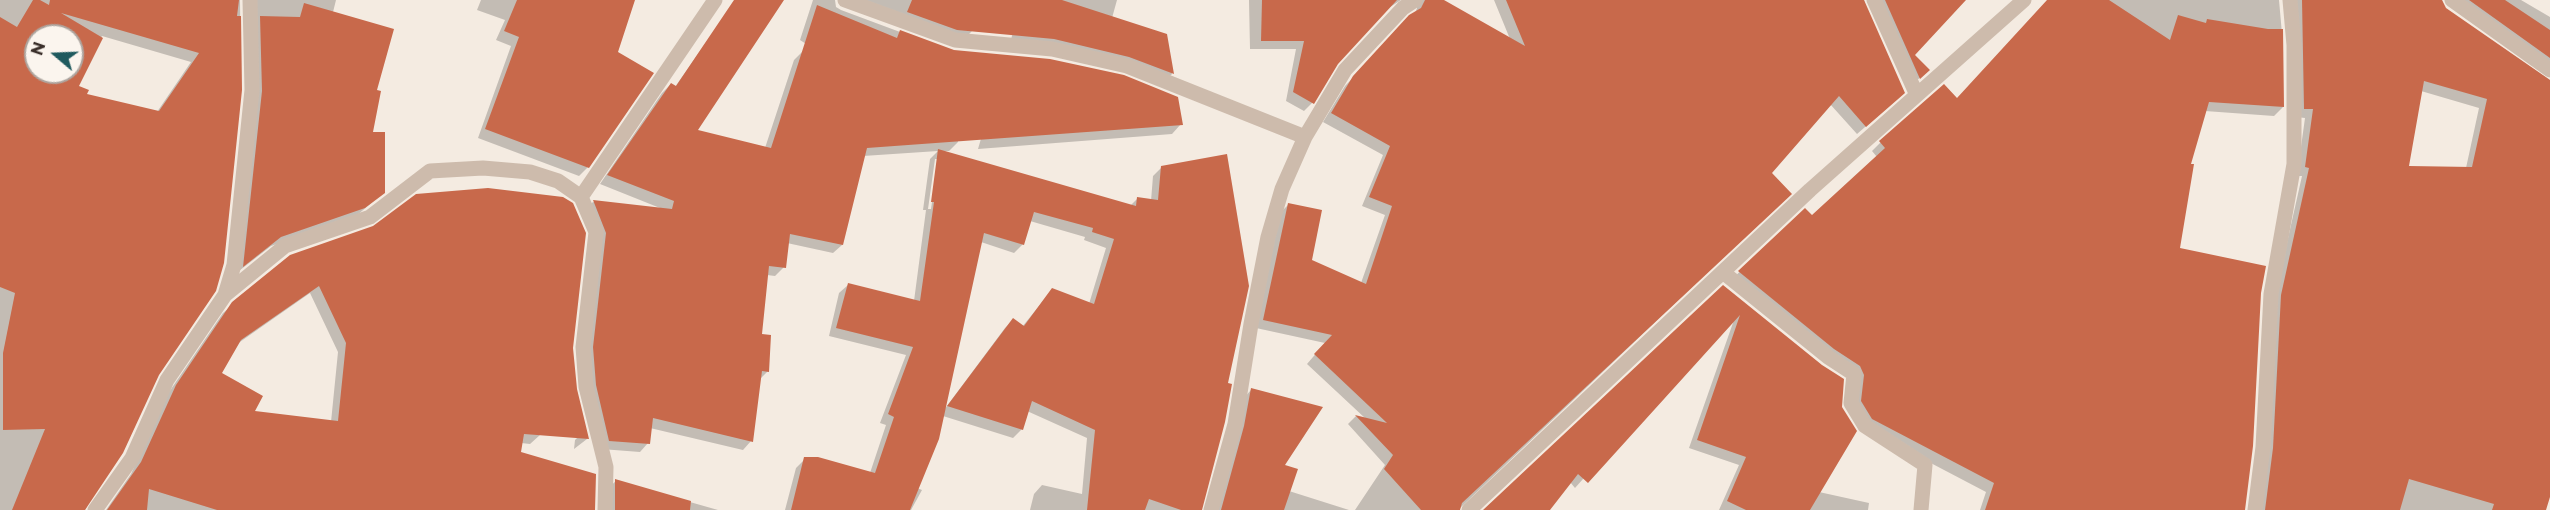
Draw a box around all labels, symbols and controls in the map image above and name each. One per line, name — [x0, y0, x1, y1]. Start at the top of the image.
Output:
north arrow — [24, 24, 84, 84]
text: N — [27, 39, 49, 58]

